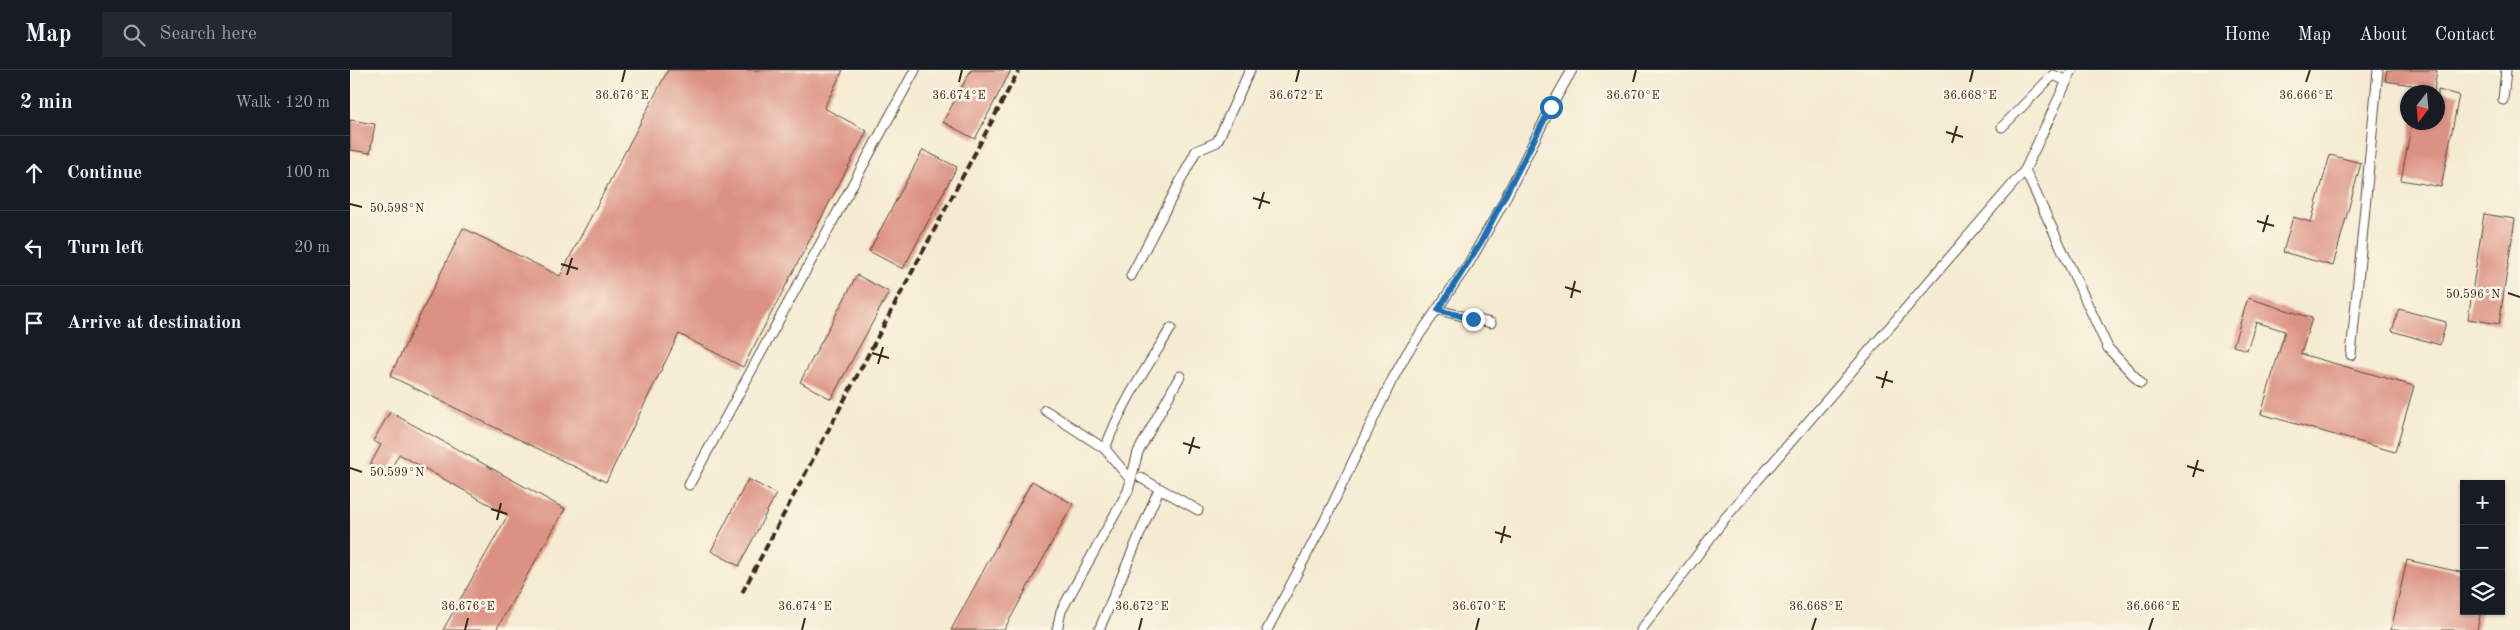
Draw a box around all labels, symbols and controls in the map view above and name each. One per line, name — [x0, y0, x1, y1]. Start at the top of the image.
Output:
search box — [102, 12, 452, 57]
icon: search — [120, 21, 148, 49]
text: Map — [25, 23, 72, 47]
text: Search here — [160, 25, 257, 44]
text: Home — [2224, 26, 2270, 44]
text: Map — [2298, 26, 2331, 44]
text: About — [2359, 26, 2407, 44]
text: Contact — [2435, 26, 2495, 44]
north arrow — [2400, 85, 2445, 130]
text: 36.676°E — [595, 90, 649, 102]
text: 36.674°E — [932, 90, 986, 102]
text: 36.672°E — [1269, 90, 1323, 102]
text: 36.670°E — [1606, 90, 1660, 102]
text: 36.668°E — [1943, 90, 1997, 102]
text: 36.666°E — [2279, 90, 2333, 102]
text: 2 min — [20, 92, 73, 113]
text: Walk · 120 m — [235, 95, 330, 111]
route start — [1540, 96, 1563, 119]
icon: ahead — [20, 159, 48, 187]
text: Continue — [67, 164, 142, 183]
text: 100 m — [285, 165, 330, 181]
text: 50.598°N — [370, 202, 424, 215]
icon: left — [20, 234, 48, 262]
text: Turn left — [67, 239, 144, 258]
text: 20 m — [294, 240, 330, 256]
text: 50.596°N — [2446, 288, 2500, 301]
route end — [1462, 308, 1485, 331]
icon: arrive — [20, 309, 48, 337]
text: Arrive at destination — [67, 314, 241, 333]
text: 50.599°N — [370, 466, 424, 479]
map controls — [2460, 480, 2505, 615]
button: + — [2460, 480, 2505, 525]
button: − — [2460, 525, 2505, 570]
button: layers — [2460, 570, 2505, 615]
text: 36.676°E — [441, 601, 495, 613]
text: 36.674°E — [778, 601, 832, 613]
text: 36.672°E — [1115, 601, 1169, 613]
text: 36.670°E — [1452, 601, 1506, 613]
text: 36.668°E — [1789, 601, 1843, 613]
text: 36.666°E — [2126, 601, 2180, 613]

